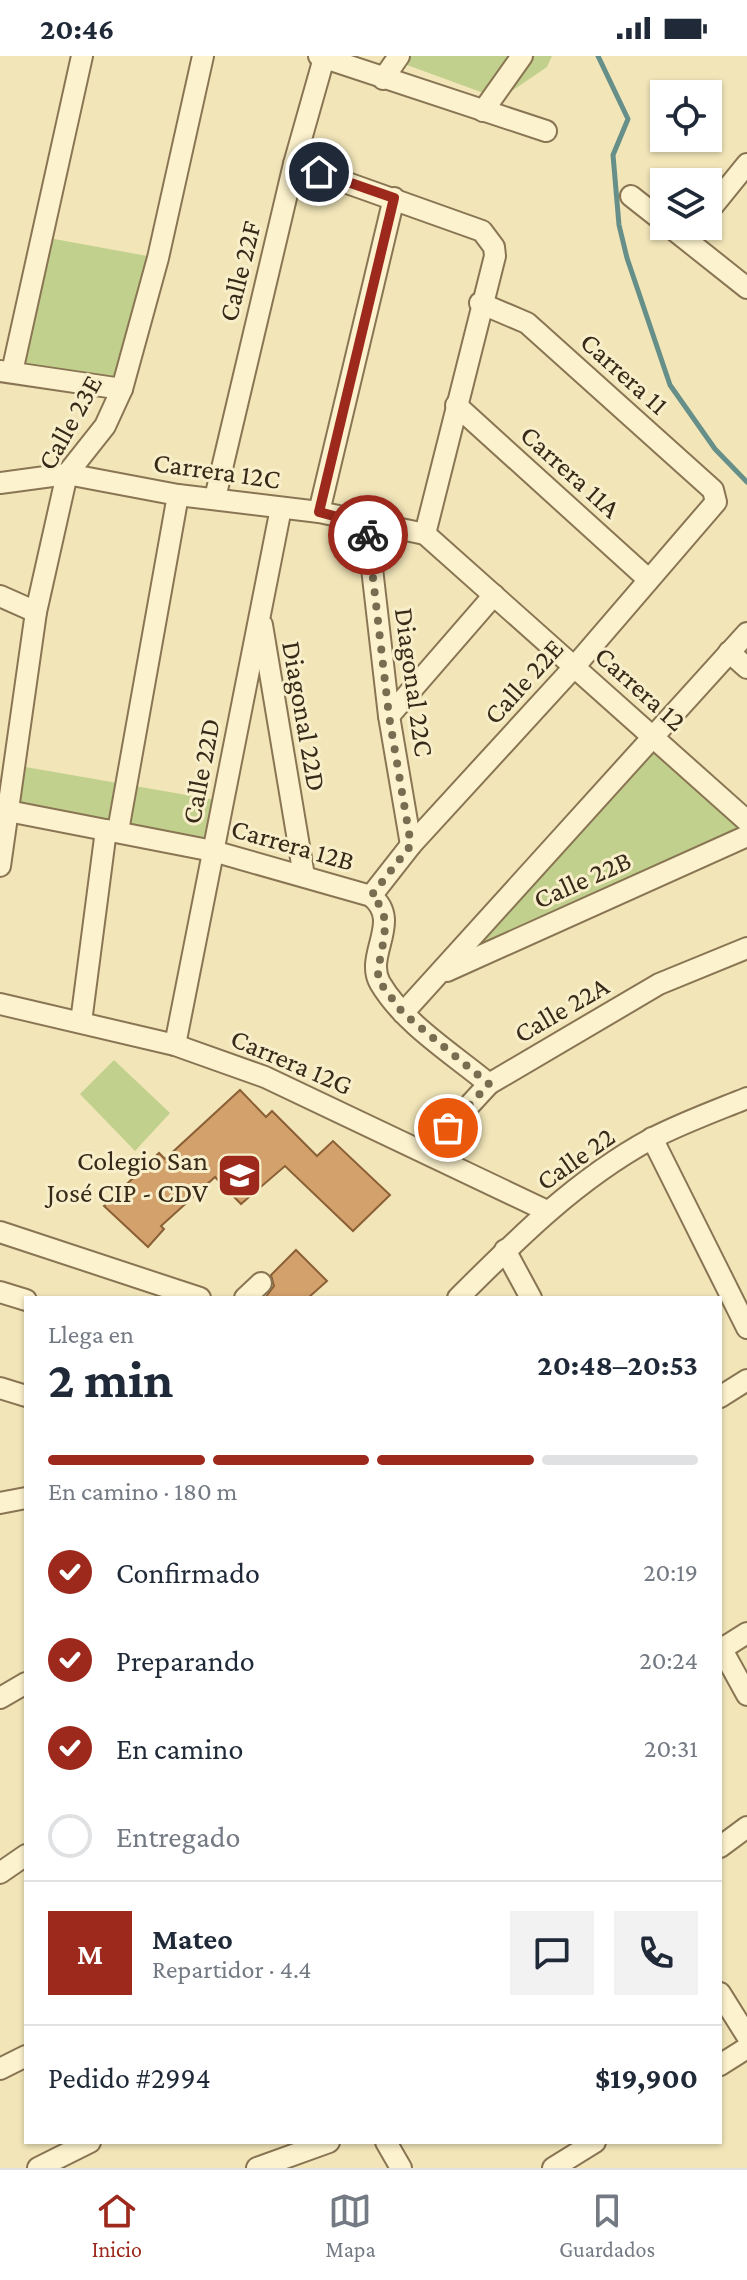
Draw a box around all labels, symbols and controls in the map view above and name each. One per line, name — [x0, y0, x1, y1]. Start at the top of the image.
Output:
text: 20:46 — [40, 12, 114, 45]
map controls — [650, 80, 722, 240]
button: locate — [650, 80, 722, 152]
pin — [285, 138, 353, 206]
icon: home — [297, 150, 341, 194]
button: layers — [650, 168, 722, 240]
street label: Calle 22F — [212, 218, 267, 324]
street label: Carrera 11 — [574, 326, 675, 421]
street label: Calle 23E — [31, 369, 108, 475]
street label: Carrera 11A — [515, 419, 627, 524]
street label: Carrera 12C — [152, 446, 282, 495]
courier — [328, 495, 408, 575]
icon: bike — [346, 513, 390, 557]
street label: Diagonal 22C — [389, 606, 440, 758]
street label: Calle 22E — [477, 633, 569, 730]
street label: Diagonal 22D — [276, 639, 333, 794]
street label: Carrera 12 — [589, 640, 692, 737]
street label: Calle 22D — [175, 716, 226, 826]
street label: Carrera 12B — [228, 812, 358, 877]
street label: Calle 22B — [529, 844, 636, 915]
street label: Calle 22A — [508, 970, 614, 1049]
street label: Carrera 12G — [226, 1022, 357, 1101]
pin — [414, 1094, 482, 1162]
icon: bag — [426, 1106, 470, 1150]
street label: Calle 22 — [530, 1120, 620, 1196]
place label: Colegio San José CIP - CDV — [44, 1145, 208, 1208]
school or university icon: Colegio San José CIP - CDV — [215, 1152, 263, 1200]
text: Llega en — [48, 1320, 134, 1349]
text: 20:48–20:53 — [537, 1348, 698, 1381]
text: 2 min — [48, 1350, 173, 1408]
text: En camino · 180 m — [48, 1477, 237, 1506]
icon: check — [48, 1550, 92, 1594]
text: Confirmado — [116, 1556, 260, 1589]
text: 20:19 — [643, 1558, 698, 1587]
icon: check — [48, 1638, 92, 1682]
text: Preparando — [116, 1644, 255, 1677]
text: 20:24 — [639, 1646, 698, 1675]
icon: check — [48, 1726, 92, 1770]
text: En camino — [116, 1732, 243, 1765]
text: 20:31 — [644, 1734, 698, 1763]
text: Entregado — [116, 1820, 240, 1853]
button: chat — [510, 1911, 594, 1995]
button: phone — [614, 1911, 698, 1995]
text: Mateo — [152, 1922, 233, 1955]
text: M — [77, 1937, 103, 1970]
text: Repartidor · 4.4 — [152, 1955, 312, 1984]
text: Pedido #2994 — [48, 2061, 211, 2094]
text: $19,900 — [595, 2061, 698, 2094]
tab: Inicio — [92, 2189, 142, 2262]
tab: Mapa — [325, 2189, 376, 2262]
tab: Guardados — [559, 2189, 655, 2262]

